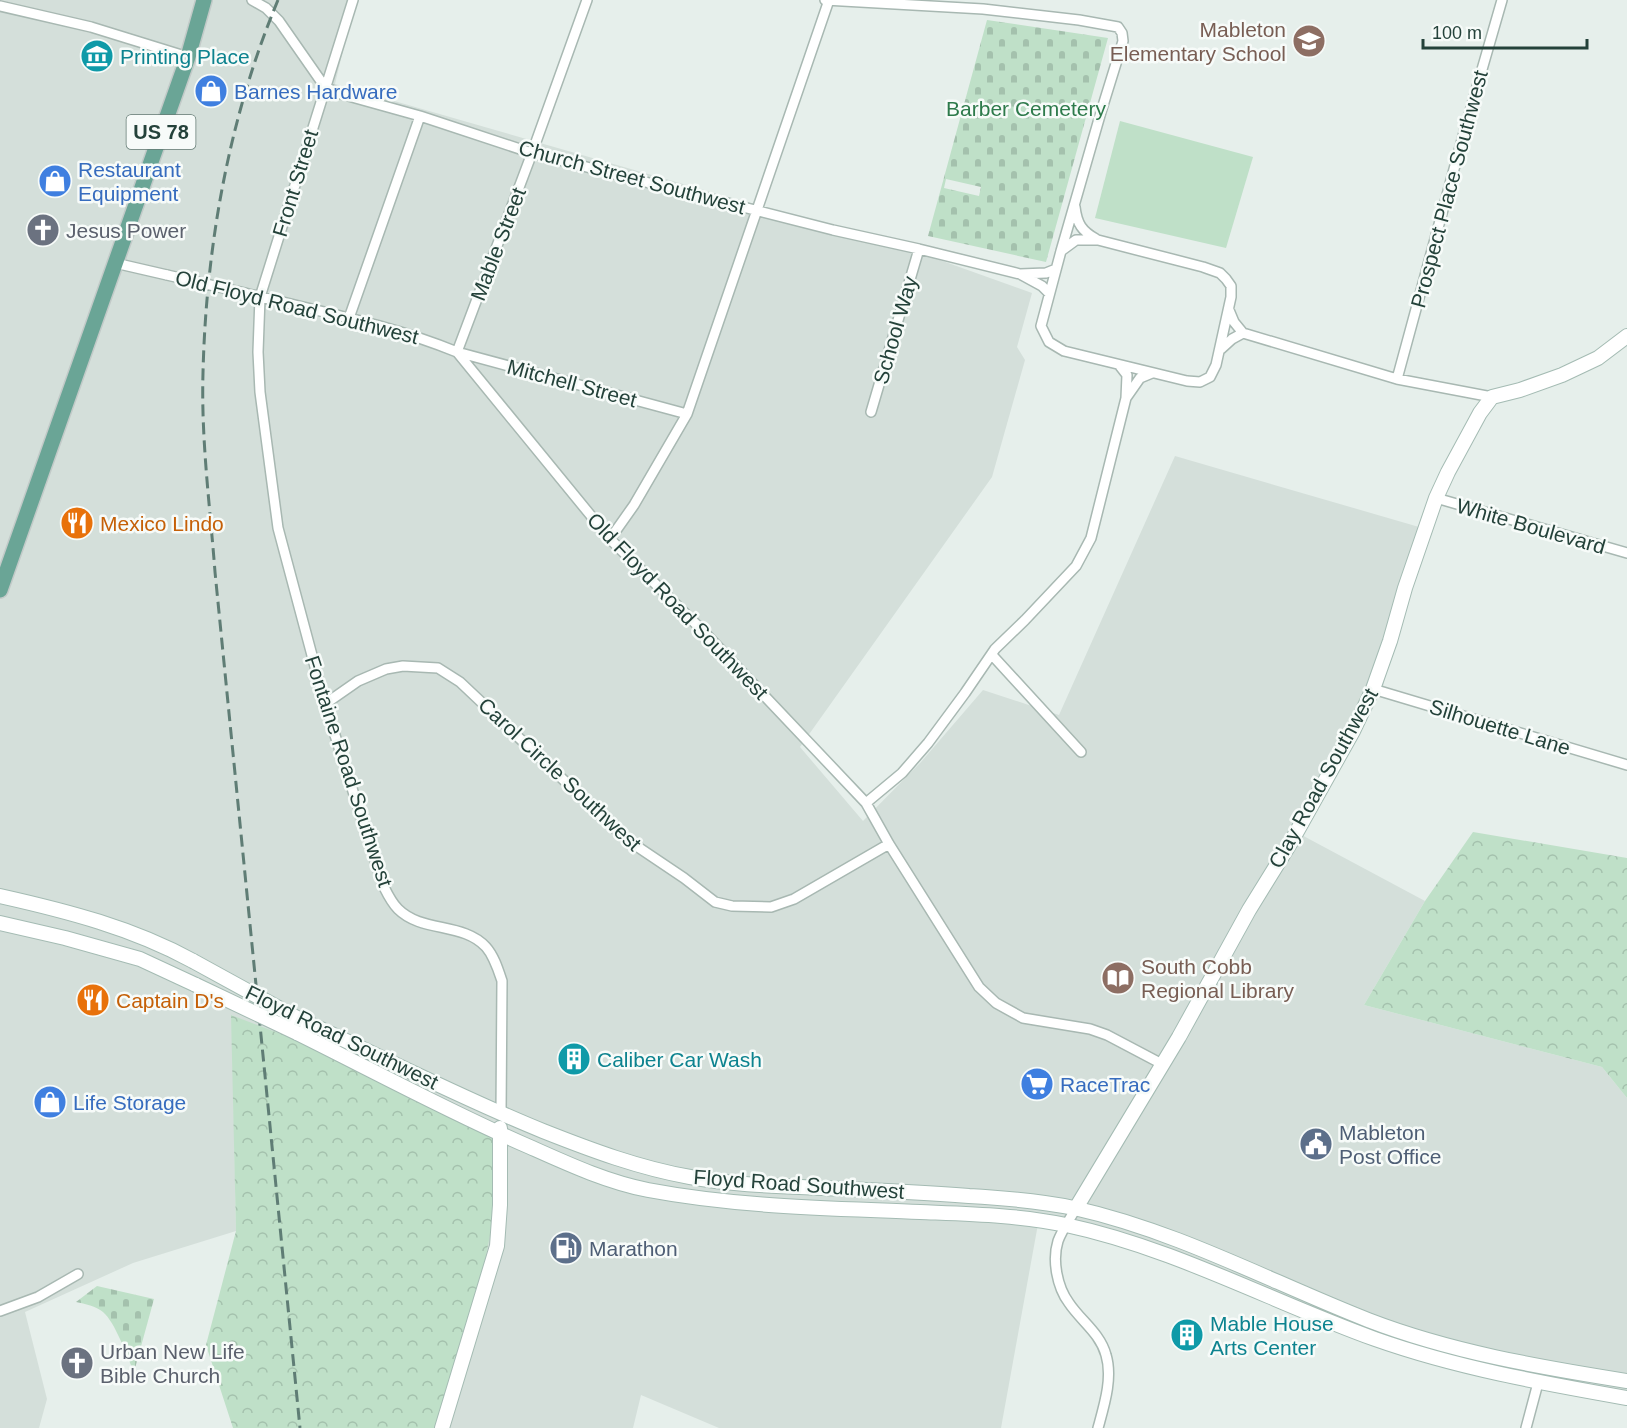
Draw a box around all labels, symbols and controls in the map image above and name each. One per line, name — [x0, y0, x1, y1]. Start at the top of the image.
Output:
scale bar — [1423, 12, 1586, 50]
place label: Mableton Elementary School — [1110, 18, 1286, 65]
school or university icon: Mableton Elementary School — [1291, 23, 1327, 59]
text: 100 m — [1432, 23, 1482, 43]
museum icon: Printing Place — [79, 38, 115, 74]
place label: Printing Place — [120, 45, 250, 68]
street label: Prospect Place Southwest — [1406, 67, 1492, 310]
shop icon: Barnes Hardware — [193, 73, 229, 109]
place label: Barnes Hardware — [234, 80, 397, 103]
park label: Barber Cemetery — [946, 97, 1106, 120]
road number: US 78 — [126, 115, 195, 149]
street label: Front Street — [268, 126, 322, 239]
street label: Church Street Southwest — [516, 136, 748, 218]
place label: Restaurant Equipment — [78, 158, 181, 205]
shop icon: Restaurant Equipment — [37, 163, 73, 199]
street label: Mable Street — [466, 184, 530, 304]
church icon: Jesus Power — [25, 212, 61, 248]
place label: Jesus Power — [66, 219, 186, 242]
street label: Old Floyd Road Southwest — [173, 266, 421, 348]
street label: School Way — [869, 273, 922, 387]
street label: Mitchell Street — [505, 355, 639, 411]
street label: White Boulevard — [1454, 494, 1608, 558]
restaurant icon: Mexico Lindo — [59, 505, 95, 541]
street label: Old Floyd Road Southwest — [583, 508, 773, 704]
place label: Mexico Lindo — [100, 512, 224, 535]
street label: Fontaine Road Southwest — [301, 653, 397, 890]
street label: Clay Road Southwest — [1264, 684, 1382, 872]
street label: Carol Circle Southwest — [474, 693, 646, 855]
street label: Silhouette Lane — [1427, 695, 1573, 759]
place label: South Cobb Regional Library — [1141, 955, 1294, 1002]
library icon: South Cobb Regional Library — [1100, 960, 1136, 996]
street label: Floyd Road Southwest — [242, 980, 442, 1094]
restaurant icon: Captain D's — [75, 982, 111, 1018]
place label: Captain D's — [116, 989, 224, 1012]
building icon: Caliber Car Wash — [556, 1041, 592, 1077]
place label: Caliber Car Wash — [597, 1048, 762, 1071]
supermarket icon: RaceTrac — [1019, 1066, 1055, 1102]
place label: RaceTrac — [1060, 1073, 1150, 1096]
shop icon: Life Storage — [32, 1084, 68, 1120]
place label: Life Storage — [73, 1091, 186, 1114]
place label: Mableton Post Office — [1339, 1121, 1441, 1168]
public building icon: Mableton Post Office — [1298, 1126, 1334, 1162]
street label: Floyd Road Southwest — [693, 1165, 905, 1203]
fuel station icon: Marathon — [548, 1230, 584, 1266]
place label: Marathon — [589, 1237, 678, 1260]
place label: Mable House Arts Center — [1210, 1312, 1334, 1359]
building icon: Mable House Arts Center — [1169, 1317, 1205, 1353]
place label: Urban New Life Bible Church — [100, 1340, 245, 1387]
church icon: Urban New Life Bible Church — [59, 1345, 95, 1381]

